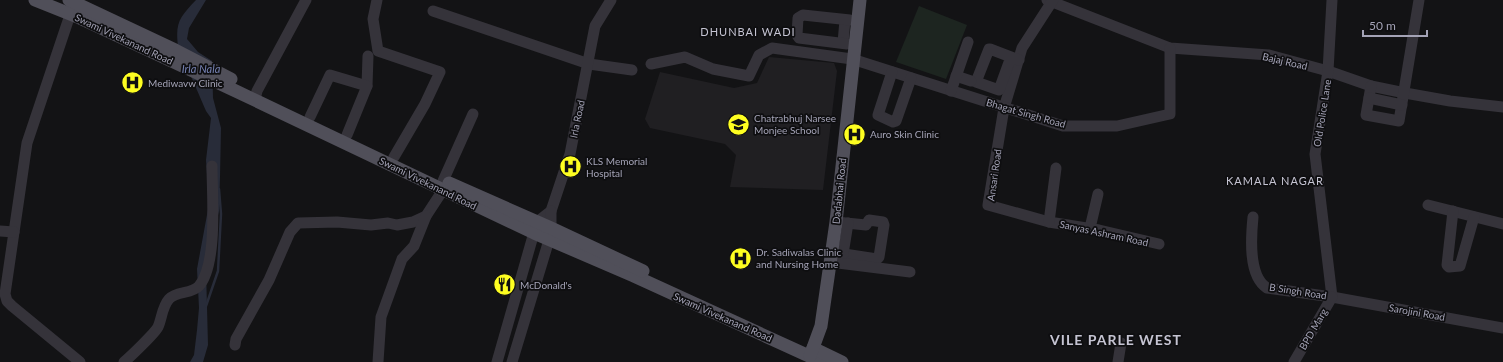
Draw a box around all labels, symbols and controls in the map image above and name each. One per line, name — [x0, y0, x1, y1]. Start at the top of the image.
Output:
street label: Swami Vivekanand Road — [73, 11, 175, 67]
scale bar — [1363, 12, 1427, 38]
text: 50 m — [1369, 18, 1396, 33]
district label: DHUNBAI WADI — [700, 25, 796, 38]
street label: Bajaj Road — [1261, 50, 1309, 72]
water label: Irla Nala — [182, 62, 221, 75]
hospital icon: Mediwavw Clinic — [120, 70, 146, 96]
place label: Mediwavw Clinic — [148, 77, 223, 89]
street label: Old Police Lane — [1311, 78, 1333, 148]
street label: Bhagat Singh Road — [985, 96, 1067, 130]
street label: Irla Road — [567, 99, 587, 139]
school or university icon: Chatrabhuj Narsee Monjee School — [726, 111, 752, 137]
place label: Chatrabhuj Narsee Monjee School — [754, 112, 836, 136]
hospital icon: Auro Skin Clinic — [842, 121, 868, 147]
place label: Auro Skin Clinic — [870, 128, 939, 140]
street label: Ansari Road — [984, 148, 1004, 202]
street label: Swami Vivekanand Road — [377, 154, 479, 212]
hospital icon: KLS Memorial Hospital — [557, 154, 583, 180]
place label: KLS Memorial Hospital — [586, 155, 647, 179]
street label: Dadabhai Road — [830, 157, 848, 225]
district label: KAMALA NAGAR — [1226, 174, 1324, 187]
street label: Sanyas Ashram Road — [1058, 218, 1150, 248]
hospital icon: Dr. Sadiwalas Clinic and Nursing Home — [728, 245, 754, 271]
place label: Dr. Sadiwalas Clinic and Nursing Home — [756, 246, 841, 270]
restaurant icon: McDonald's — [492, 272, 518, 298]
place label: McDonald's — [520, 279, 572, 291]
street label: B Singh Road — [1268, 281, 1328, 301]
street label: Swami Vivekanand Road — [672, 290, 774, 344]
street label: Sarojini Road — [1388, 301, 1446, 323]
street label: BPD Marg — [1296, 306, 1330, 352]
district label: VILE PARLE WEST — [1049, 331, 1182, 348]

